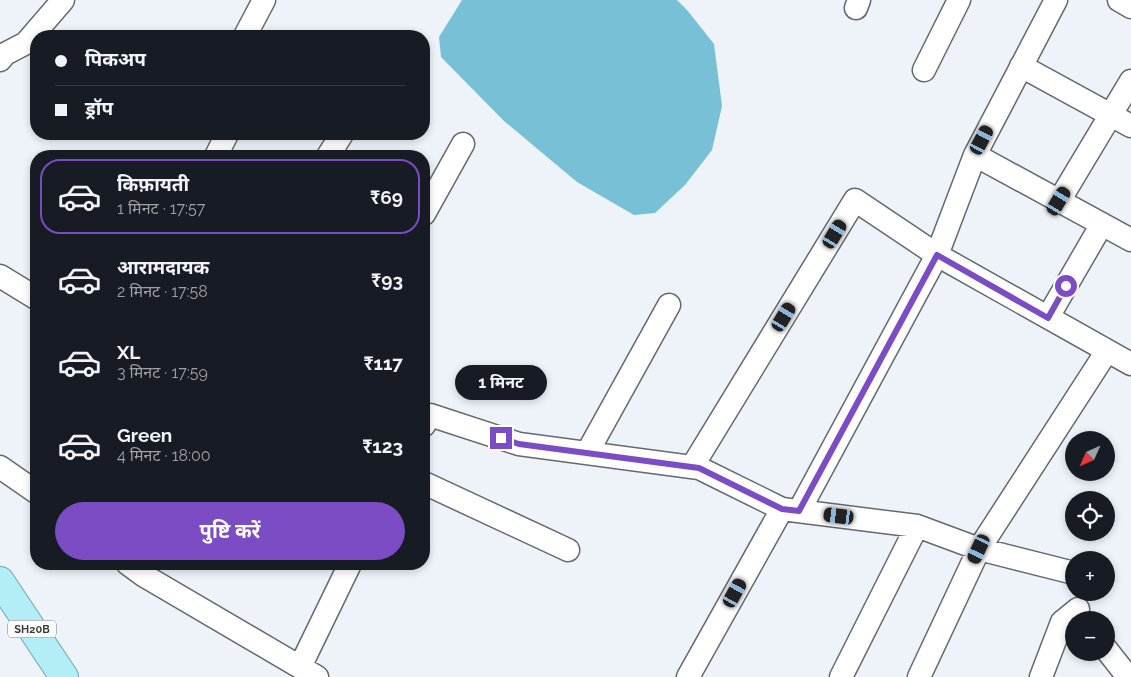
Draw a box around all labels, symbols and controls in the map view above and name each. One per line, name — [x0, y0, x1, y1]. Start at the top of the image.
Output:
text: पिकअप — [85, 48, 146, 70]
text: ड्रॉप — [85, 97, 113, 119]
car — [968, 123, 995, 157]
text: किफ़ायती — [117, 173, 189, 195]
icon: car — [57, 174, 102, 219]
car — [1044, 184, 1073, 218]
text: ₹69 — [370, 186, 403, 208]
text: 1 मिनट · 17:57 — [117, 199, 205, 218]
car — [820, 217, 849, 251]
text: आरामदायक — [117, 256, 209, 278]
icon: car — [57, 257, 102, 302]
text: ₹93 — [371, 269, 403, 291]
route start — [1055, 275, 1077, 297]
text: 2 मिनट · 17:58 — [117, 282, 208, 301]
car — [769, 300, 798, 334]
icon: car — [57, 340, 102, 385]
text: XL — [117, 341, 140, 363]
text: ₹117 — [363, 352, 403, 374]
text: 3 मिनट · 17:59 — [117, 363, 208, 382]
callout: 1 मिनट — [455, 366, 547, 400]
text: 1 मिनट — [478, 373, 524, 392]
icon: car — [57, 423, 102, 468]
text: Green — [117, 424, 172, 446]
route end — [490, 427, 512, 449]
north arrow — [1065, 431, 1115, 481]
map controls — [1065, 431, 1115, 661]
text: ₹123 — [362, 435, 403, 457]
text: 4 मिनट · 18:00 — [117, 446, 211, 465]
button: locate — [1065, 491, 1115, 541]
button: पुष्टि करें — [55, 502, 405, 560]
car — [823, 507, 854, 525]
car — [965, 532, 992, 566]
button: + — [1065, 551, 1115, 601]
car — [721, 576, 748, 610]
button: − — [1065, 611, 1115, 661]
road number: SH20B — [8, 620, 56, 638]

